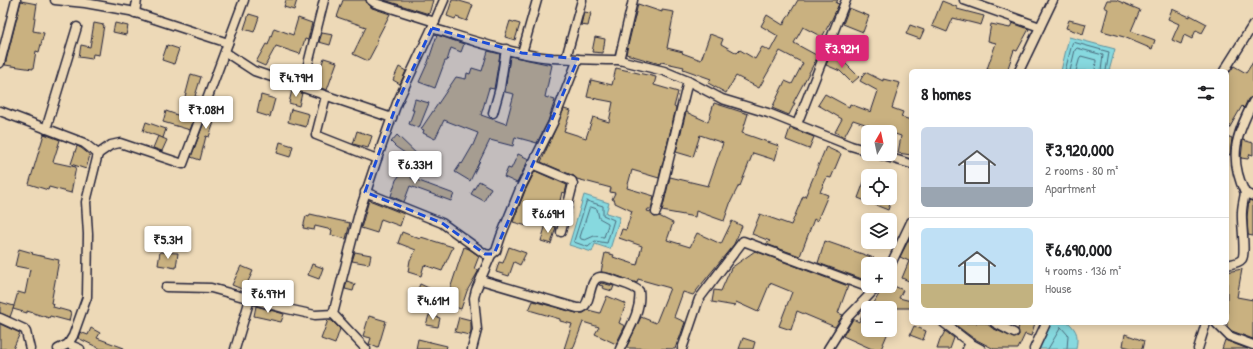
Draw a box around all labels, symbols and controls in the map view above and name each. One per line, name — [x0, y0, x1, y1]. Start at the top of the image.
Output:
pin: ₹3.92M — [809, 35, 875, 69]
text: ₹3.92M — [825, 39, 859, 57]
pin: ₹4.79M — [263, 64, 329, 98]
text: ₹4.79M — [279, 68, 313, 86]
text: 8 homes — [921, 82, 971, 105]
icon: filters — [1195, 82, 1217, 104]
pin: ₹7.08M — [173, 96, 239, 130]
text: ₹7.08M — [188, 100, 224, 118]
north arrow — [861, 125, 897, 161]
map controls — [861, 125, 897, 337]
text: ₹3,920,000 — [1045, 138, 1114, 161]
icon: home — [953, 143, 1001, 191]
pin: ₹6.33M — [382, 151, 448, 185]
text: ₹6.33M — [398, 155, 432, 173]
text: 2 rooms · 80 m² — [1045, 161, 1118, 179]
button: locate — [861, 169, 897, 205]
text: Apartment — [1045, 179, 1096, 197]
pin: ₹6.69M — [515, 200, 581, 234]
text: ₹6.69M — [531, 204, 565, 222]
button: layers — [861, 213, 897, 249]
pin: ₹5.3M — [140, 226, 196, 260]
text: ₹5.3M — [153, 230, 183, 248]
text: ₹6,690,000 — [1045, 238, 1112, 261]
icon: home — [953, 244, 1001, 292]
button: + — [861, 257, 897, 293]
text: 4 rooms · 136 m² — [1045, 261, 1121, 279]
text: House — [1045, 279, 1072, 297]
pin: ₹6.97M — [235, 280, 301, 314]
text: ₹6.97M — [251, 284, 285, 302]
pin: ₹4.61M — [400, 287, 466, 321]
text: ₹4.61M — [417, 291, 449, 309]
button: − — [861, 301, 897, 337]

